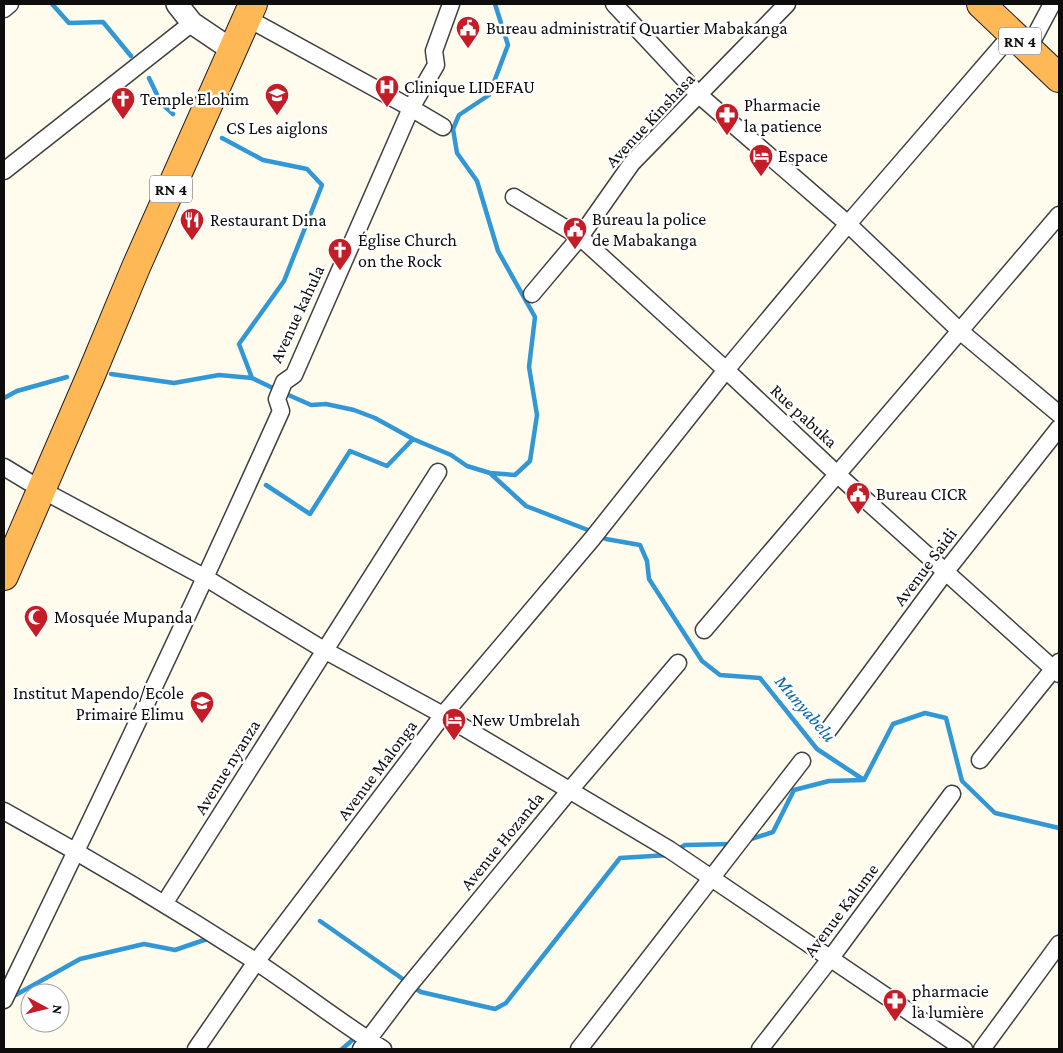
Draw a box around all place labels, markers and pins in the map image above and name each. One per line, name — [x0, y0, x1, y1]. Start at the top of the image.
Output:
public building icon: Bureau administratif Quartier Mabakanga — [455, 15, 481, 49]
place label: Bureau administratif Quartier Mabakanga — [486, 18, 788, 38]
hospital icon: Clinique LIDEFAU — [374, 74, 400, 108]
place label: Clinique LIDEFAU — [404, 77, 535, 97]
school or university icon: CS Les aiglons — [264, 82, 290, 116]
church icon: Temple Elohim — [110, 86, 136, 120]
place label: Temple Elohim — [140, 89, 250, 109]
place label: Pharmacie la patience — [744, 95, 822, 136]
pharmacy icon: Pharmacie la patience — [714, 102, 740, 136]
place label: CS Les aiglons — [226, 118, 328, 138]
hotel icon: Espace — [748, 143, 774, 177]
place label: Espace — [778, 146, 828, 166]
restaurant icon: Restaurant Dina — [179, 207, 205, 241]
place label: Bureau la police de Mabakanga — [592, 209, 706, 250]
place label: Restaurant Dina — [210, 210, 327, 230]
public building icon: Bureau la police de Mabakanga — [562, 216, 588, 250]
place label: Église Church on the Rock — [358, 230, 457, 271]
church icon: Église Church on the Rock — [327, 237, 353, 271]
public building icon: Bureau CICR — [845, 481, 871, 515]
place label: Bureau CICR — [876, 484, 968, 504]
mosque icon: Mosquée Mupanda — [23, 604, 49, 638]
place label: Mosquée Mupanda — [54, 607, 193, 627]
place label: Institut Mapendo/Ecole Primaire Elimu — [13, 683, 184, 724]
school or university icon: Institut Mapendo/Ecole Primaire Elimu — [189, 690, 215, 724]
hotel icon: New Umbrelah — [441, 707, 467, 741]
place label: New Umbrelah — [472, 710, 581, 730]
place label: pharmacie la lumière — [912, 981, 989, 1022]
pharmacy icon: pharmacie la lumière — [882, 988, 908, 1022]

